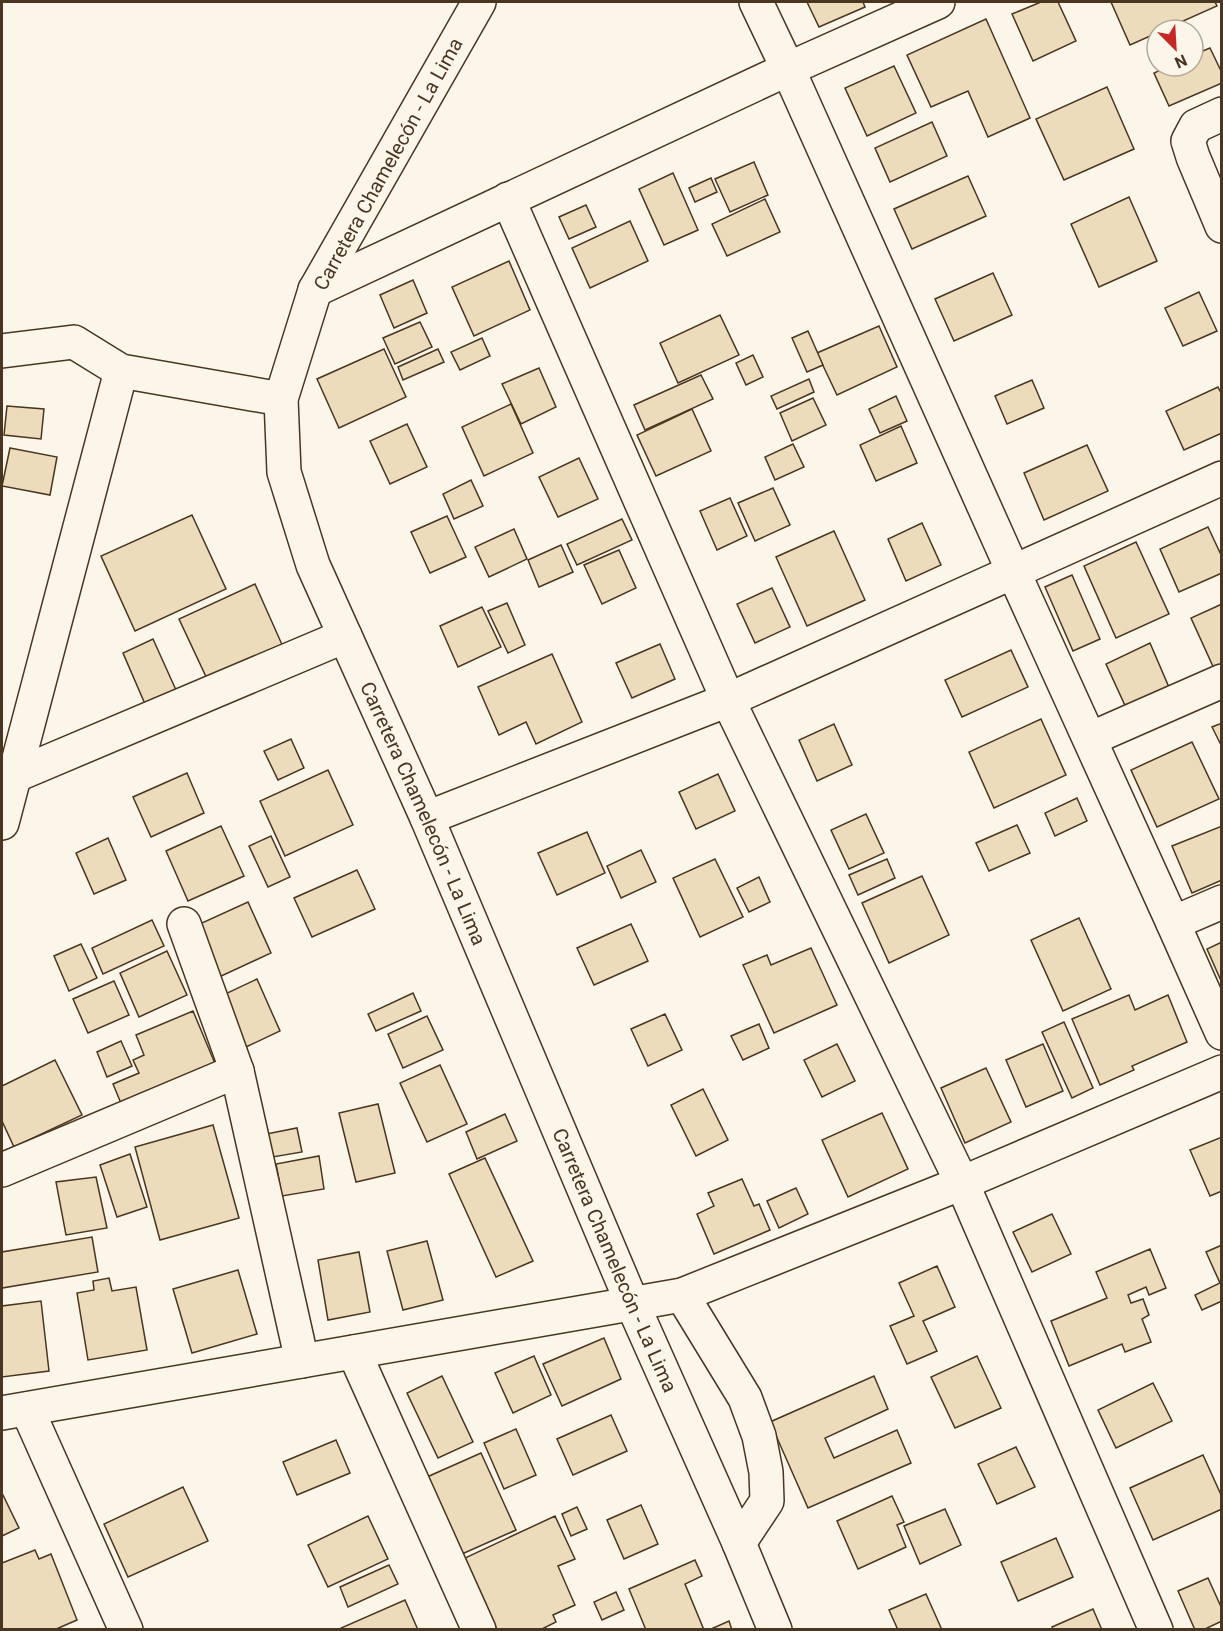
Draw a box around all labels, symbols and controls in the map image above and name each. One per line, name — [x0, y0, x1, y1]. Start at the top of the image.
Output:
north arrow — [1145, 18, 1205, 78]
street label: Carretera Chamelecón - La Lima — [308, 34, 468, 294]
text: N — [1172, 50, 1190, 72]
street label: Carretera Chamelecón - La Lima — [355, 678, 491, 949]
street label: Carretera Chamelecón - La Lima — [548, 1125, 682, 1396]

